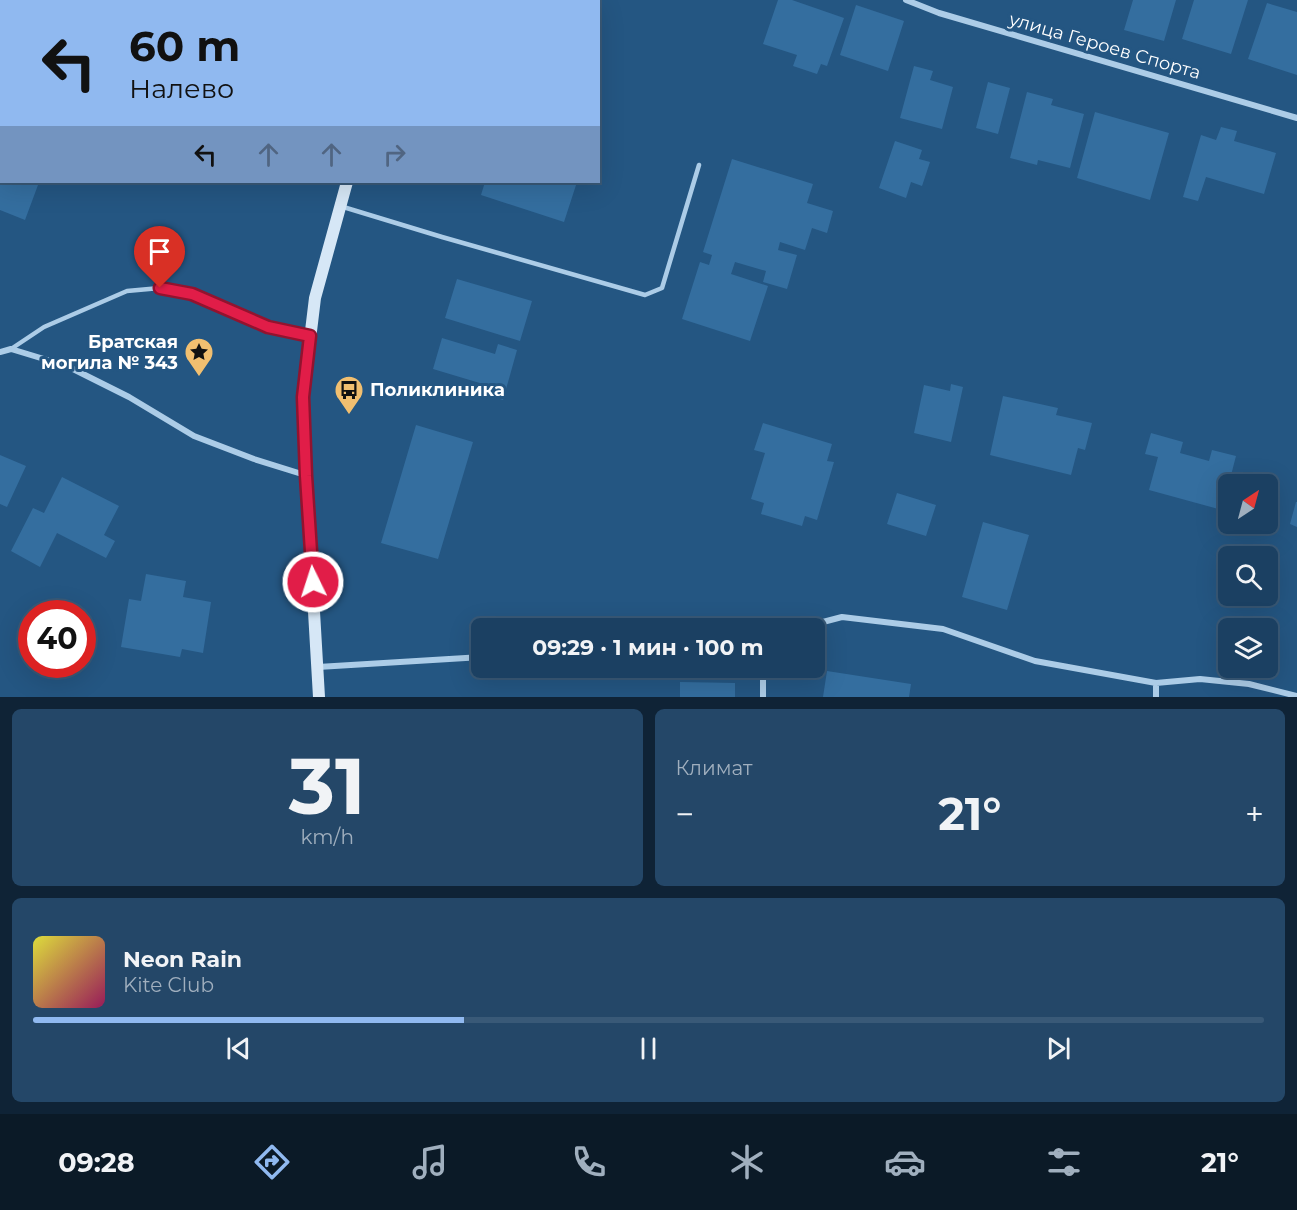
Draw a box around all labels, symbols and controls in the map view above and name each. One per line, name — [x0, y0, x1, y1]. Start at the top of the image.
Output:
street label: улица Героев Спорта — [1006, 8, 1203, 84]
text: 60 m — [129, 20, 240, 72]
icon: left — [30, 24, 108, 102]
text: Налево — [129, 72, 234, 105]
icon: left — [189, 138, 222, 171]
icon: ahead — [252, 138, 285, 171]
icon: ahead — [315, 138, 348, 171]
icon: right — [378, 138, 411, 171]
pin — [134, 226, 185, 288]
icon: arrive — [143, 235, 176, 268]
place label: Братская могила № 343 — [41, 331, 178, 374]
place icon: Братская могила № 343 — [183, 336, 215, 378]
bus stop icon: Поликлиника — [333, 374, 365, 416]
place label: Поликлиника — [370, 379, 505, 401]
north arrow — [1218, 474, 1278, 534]
map controls — [1218, 474, 1278, 678]
button: search — [1218, 546, 1278, 606]
position arrow — [281, 550, 345, 614]
speed limit sign: 40 — [18, 600, 96, 678]
button: layers — [1218, 618, 1278, 678]
text: 09:29 · 1 мин · 100 m — [532, 634, 764, 661]
text: 31 — [289, 738, 366, 834]
text: Климат — [676, 756, 753, 780]
text: 21° — [938, 786, 1001, 841]
text: − — [676, 794, 694, 834]
text: + — [1245, 794, 1264, 834]
text: km/h — [301, 825, 354, 849]
text: Neon Rain — [123, 946, 242, 973]
text: Kite Club — [123, 973, 214, 997]
icon: previous — [222, 1032, 255, 1065]
icon: pause — [632, 1032, 665, 1065]
icon: next — [1042, 1032, 1075, 1065]
icon: directions — [251, 1141, 293, 1183]
icon: music — [409, 1141, 451, 1183]
icon: phone — [568, 1141, 610, 1183]
icon: climate — [726, 1141, 768, 1183]
icon: car — [884, 1141, 926, 1183]
icon: filters — [1043, 1141, 1085, 1183]
text: 09:28 — [58, 1146, 135, 1179]
text: 21° — [1201, 1146, 1239, 1179]

